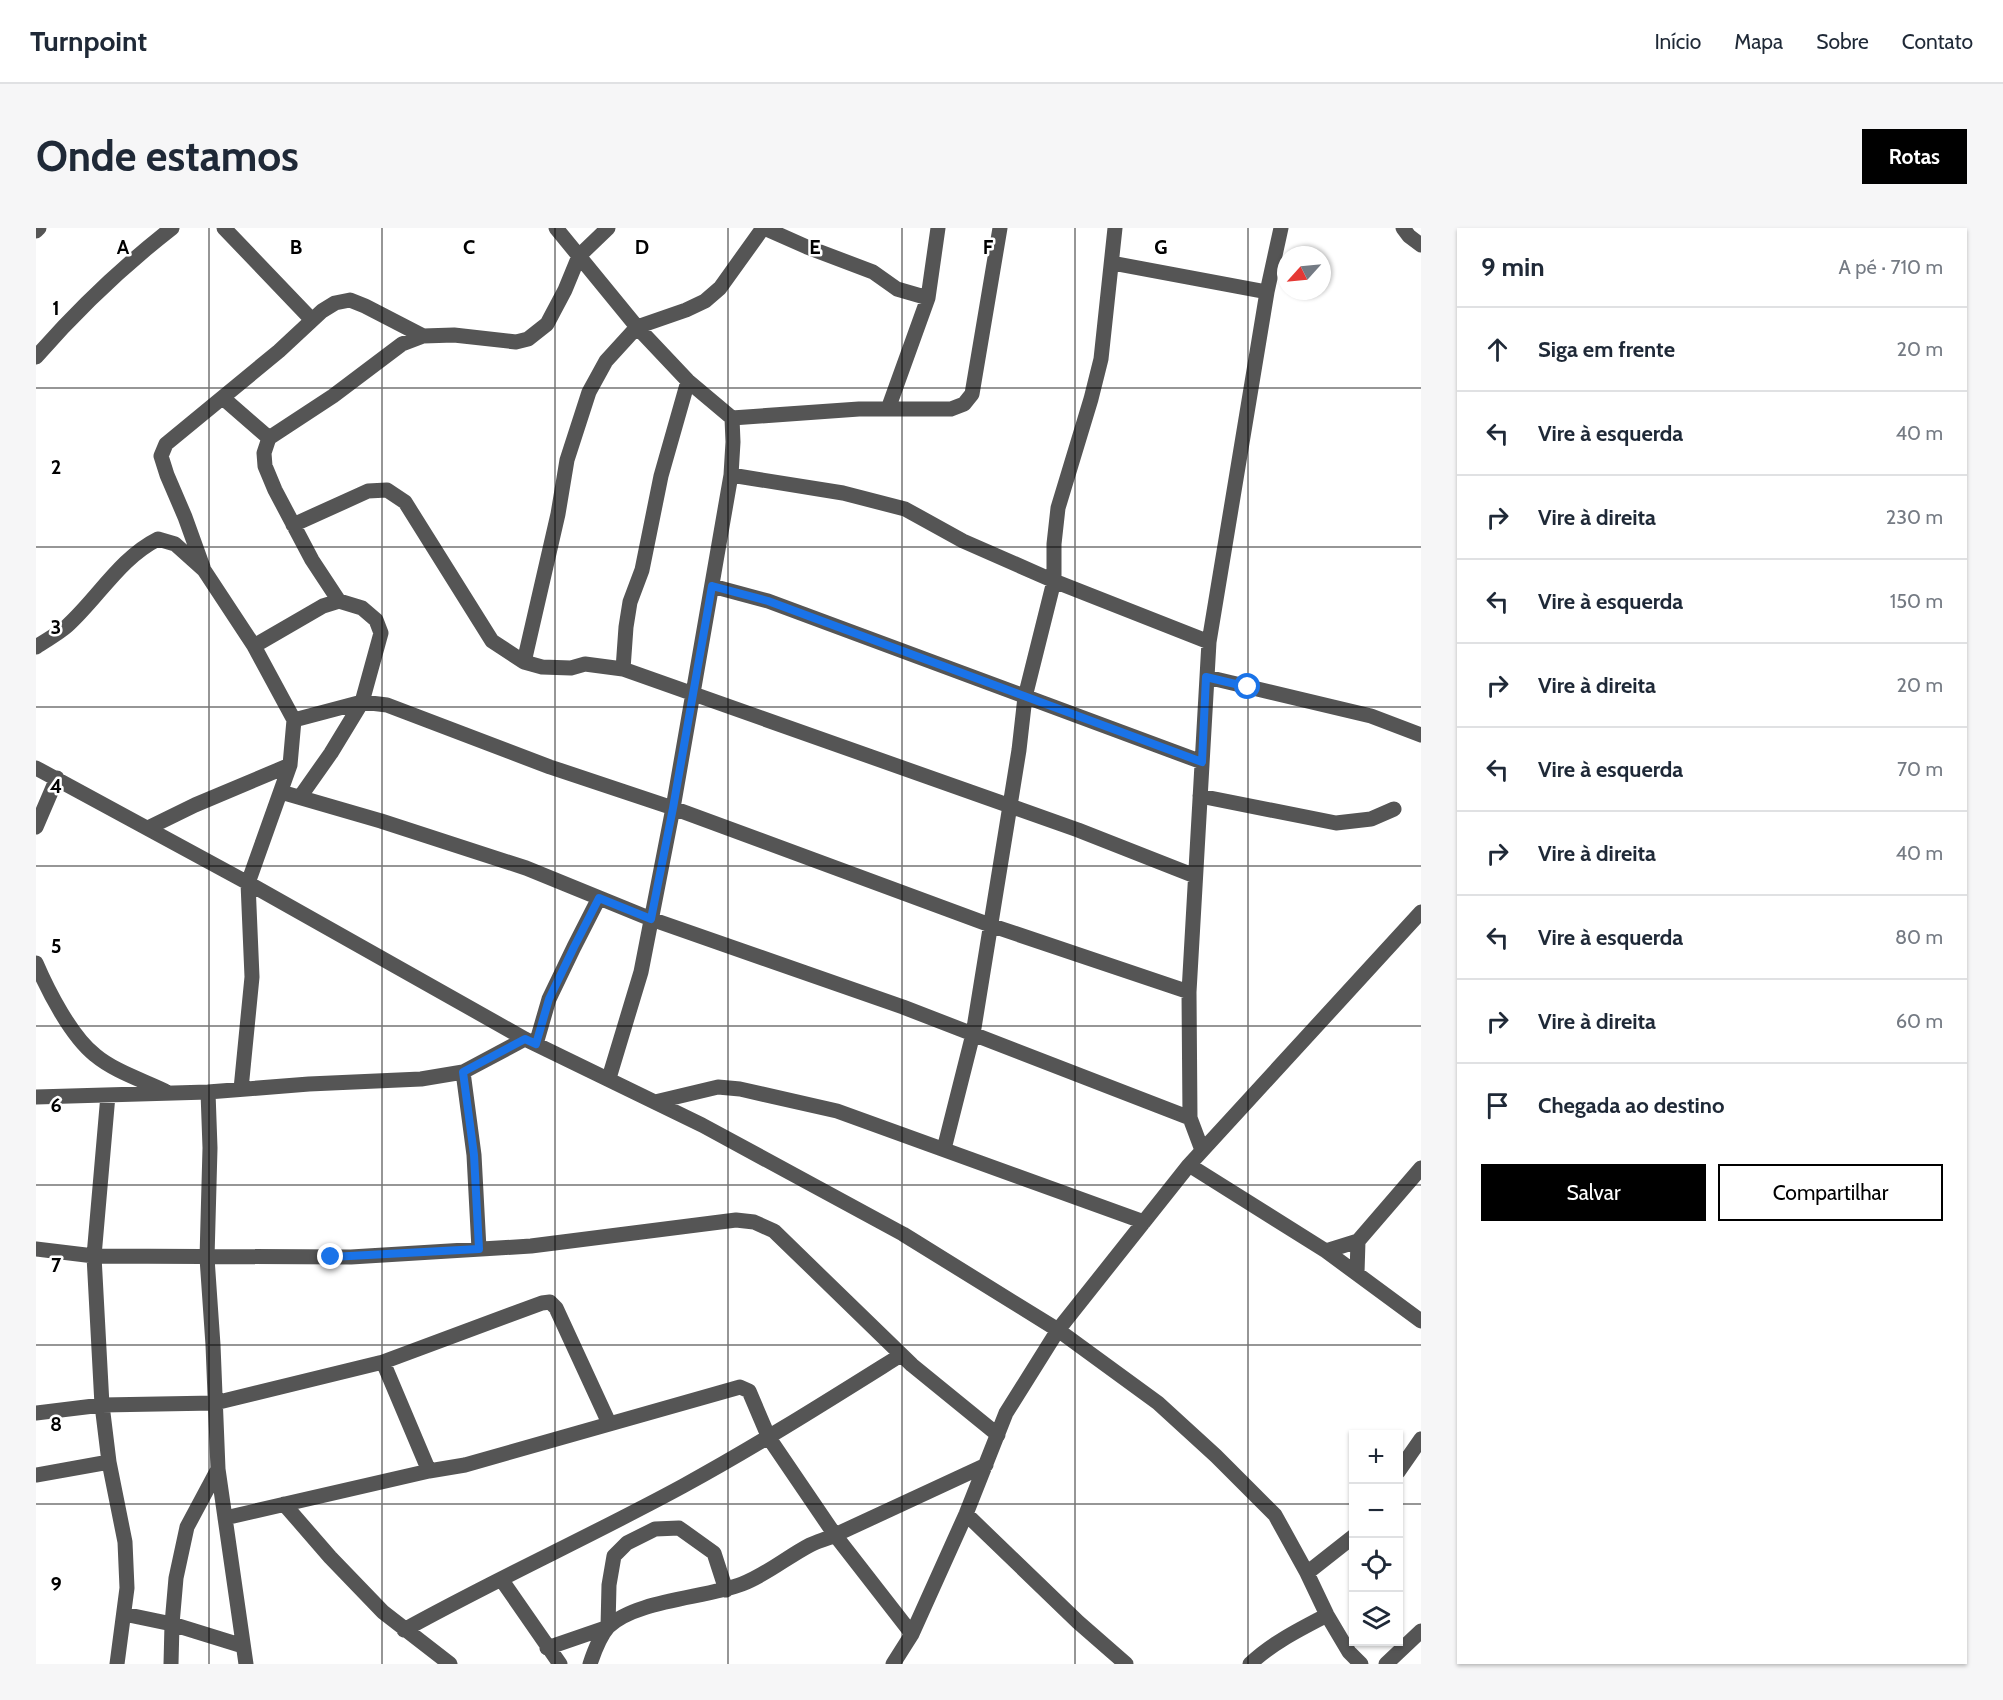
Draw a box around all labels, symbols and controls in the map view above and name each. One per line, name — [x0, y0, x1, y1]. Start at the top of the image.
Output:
text: Turnpoint — [30, 24, 147, 58]
text: Início — [1654, 29, 1701, 54]
text: Mapa — [1734, 29, 1783, 54]
text: Sobre — [1816, 29, 1869, 54]
text: Contato — [1902, 29, 1973, 54]
button: Rotas — [1862, 129, 1967, 184]
text: Onde estamos — [36, 130, 299, 182]
text: A — [117, 235, 130, 259]
text: B — [290, 235, 302, 259]
text: C — [463, 235, 475, 259]
text: D — [635, 235, 649, 259]
text: E — [809, 235, 821, 259]
text: F — [983, 235, 994, 259]
text: G — [1154, 235, 1168, 259]
north arrow — [1277, 246, 1331, 300]
text: 9 min — [1481, 251, 1545, 283]
text: A pé · 710 m — [1838, 255, 1943, 279]
text: 1 — [52, 296, 60, 320]
icon: ahead — [1481, 333, 1514, 366]
text: Siga em frente — [1538, 336, 1675, 363]
text: 20 m — [1897, 337, 1943, 361]
icon: left — [1481, 417, 1514, 450]
text: Vire à esquerda — [1538, 420, 1683, 447]
text: 40 m — [1895, 421, 1943, 445]
text: 2 — [51, 455, 61, 479]
icon: right — [1481, 501, 1514, 534]
text: Vire à direita — [1538, 504, 1656, 531]
text: 230 m — [1886, 505, 1943, 529]
icon: left — [1481, 585, 1514, 618]
text: Vire à esquerda — [1538, 588, 1683, 615]
text: 150 m — [1890, 589, 1943, 613]
text: 3 — [51, 615, 61, 639]
icon: right — [1481, 669, 1514, 702]
text: Vire à direita — [1538, 672, 1656, 699]
route start — [1234, 673, 1260, 699]
text: 20 m — [1897, 673, 1943, 697]
icon: left — [1481, 753, 1514, 786]
text: Vire à esquerda — [1538, 756, 1683, 783]
text: 70 m — [1897, 757, 1943, 781]
text: 4 — [50, 774, 62, 798]
icon: right — [1481, 837, 1514, 870]
text: Vire à direita — [1538, 840, 1656, 867]
text: 40 m — [1895, 841, 1943, 865]
icon: left — [1481, 921, 1514, 954]
text: Vire à esquerda — [1538, 924, 1683, 951]
text: 80 m — [1895, 925, 1943, 949]
text: 5 — [51, 934, 61, 958]
icon: right — [1481, 1005, 1514, 1038]
text: Vire à direita — [1538, 1008, 1656, 1035]
text: 60 m — [1896, 1009, 1943, 1033]
icon: arrive — [1481, 1089, 1514, 1122]
text: Chegada ao destino — [1538, 1092, 1724, 1119]
text: 6 — [50, 1093, 62, 1117]
button: Salvar — [1481, 1164, 1706, 1221]
button: Compartilhar — [1718, 1164, 1943, 1221]
route end — [317, 1243, 343, 1269]
text: 7 — [51, 1253, 62, 1277]
text: 8 — [50, 1412, 62, 1436]
map controls — [1349, 1430, 1403, 1646]
button: + — [1349, 1430, 1403, 1484]
button: − — [1349, 1484, 1403, 1538]
button: locate — [1349, 1538, 1403, 1592]
text: 9 — [50, 1572, 62, 1596]
button: layers — [1349, 1592, 1403, 1646]

